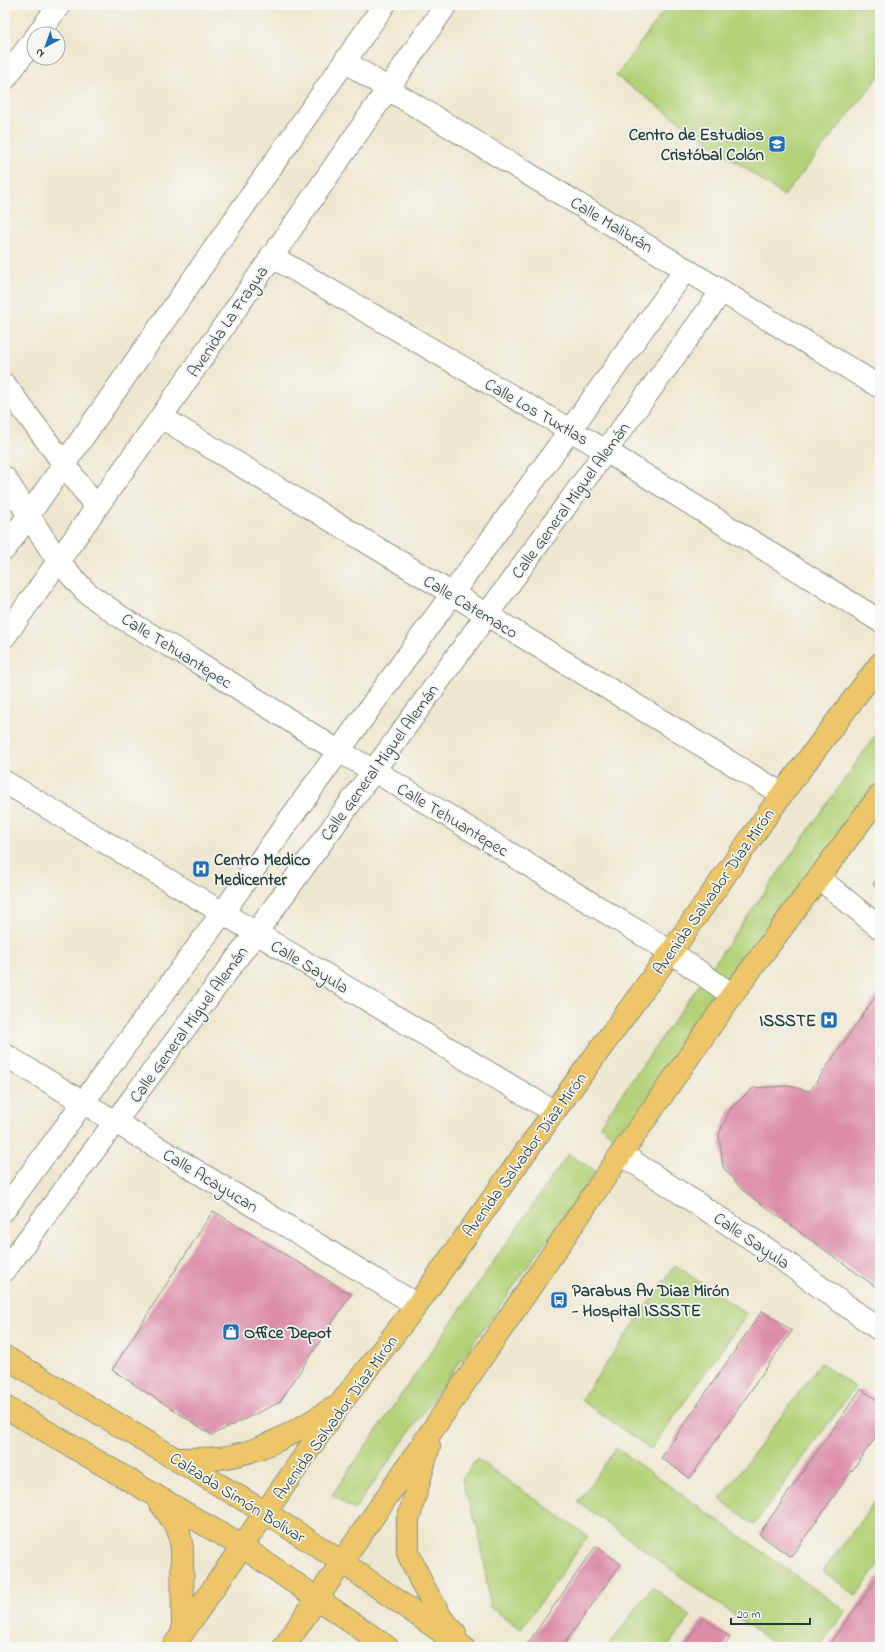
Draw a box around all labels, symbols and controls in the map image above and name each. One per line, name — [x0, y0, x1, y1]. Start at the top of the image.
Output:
north arrow — [26, 26, 66, 66]
text: N — [32, 44, 48, 61]
place label: Centro de Estudios Cristóbal Colón — [629, 123, 765, 168]
school or university icon: Centro de Estudios Cristóbal Colón — [767, 134, 787, 154]
street label: Calle Malibrán — [565, 191, 657, 260]
street label: Avenida La Fragua — [182, 261, 277, 384]
street label: Calle Los Tuxtlas — [480, 372, 593, 452]
street label: Calle General Miguel Alemán — [506, 417, 638, 586]
street label: Calle Catemaco — [418, 569, 523, 646]
street label: Calle Tehuantepec — [116, 607, 237, 696]
street label: Calle General Miguel Alemán — [315, 679, 447, 848]
street label: Calle Tehuantepec — [392, 777, 513, 864]
street label: Avenida Salvador Díaz Mirón — [647, 804, 781, 980]
place label: Centro Medico Medicenter — [214, 848, 310, 893]
hospital icon: Centro Medico Medicenter — [191, 859, 211, 879]
street label: Calle Sayula — [265, 934, 353, 1001]
street label: Calle General Miguel Alemán — [124, 941, 256, 1110]
place label: ISSSTE — [759, 1009, 816, 1034]
hospital icon: ISSSTE — [819, 1010, 839, 1030]
street label: Avenida Salvador Díaz Mirón — [457, 1067, 594, 1242]
street label: Calle Acayucan — [157, 1143, 263, 1221]
street label: Calle Sayula — [707, 1206, 794, 1277]
place label: Parabus Av Diaz Mirón - Hospital ISSSTE — [571, 1279, 730, 1324]
bus stop icon: Parabus Av Diaz Mirón - Hospital ISSSTE — [549, 1290, 569, 1310]
place label: Office Depot — [244, 1321, 332, 1346]
shop icon: Office Depot — [221, 1322, 241, 1342]
street label: Avenida Salvador Díaz Mirón — [268, 1330, 405, 1505]
street label: Calzada Simón Bolívar — [164, 1446, 311, 1551]
scale bar — [731, 1600, 810, 1626]
text: 20 m — [737, 1606, 760, 1624]

